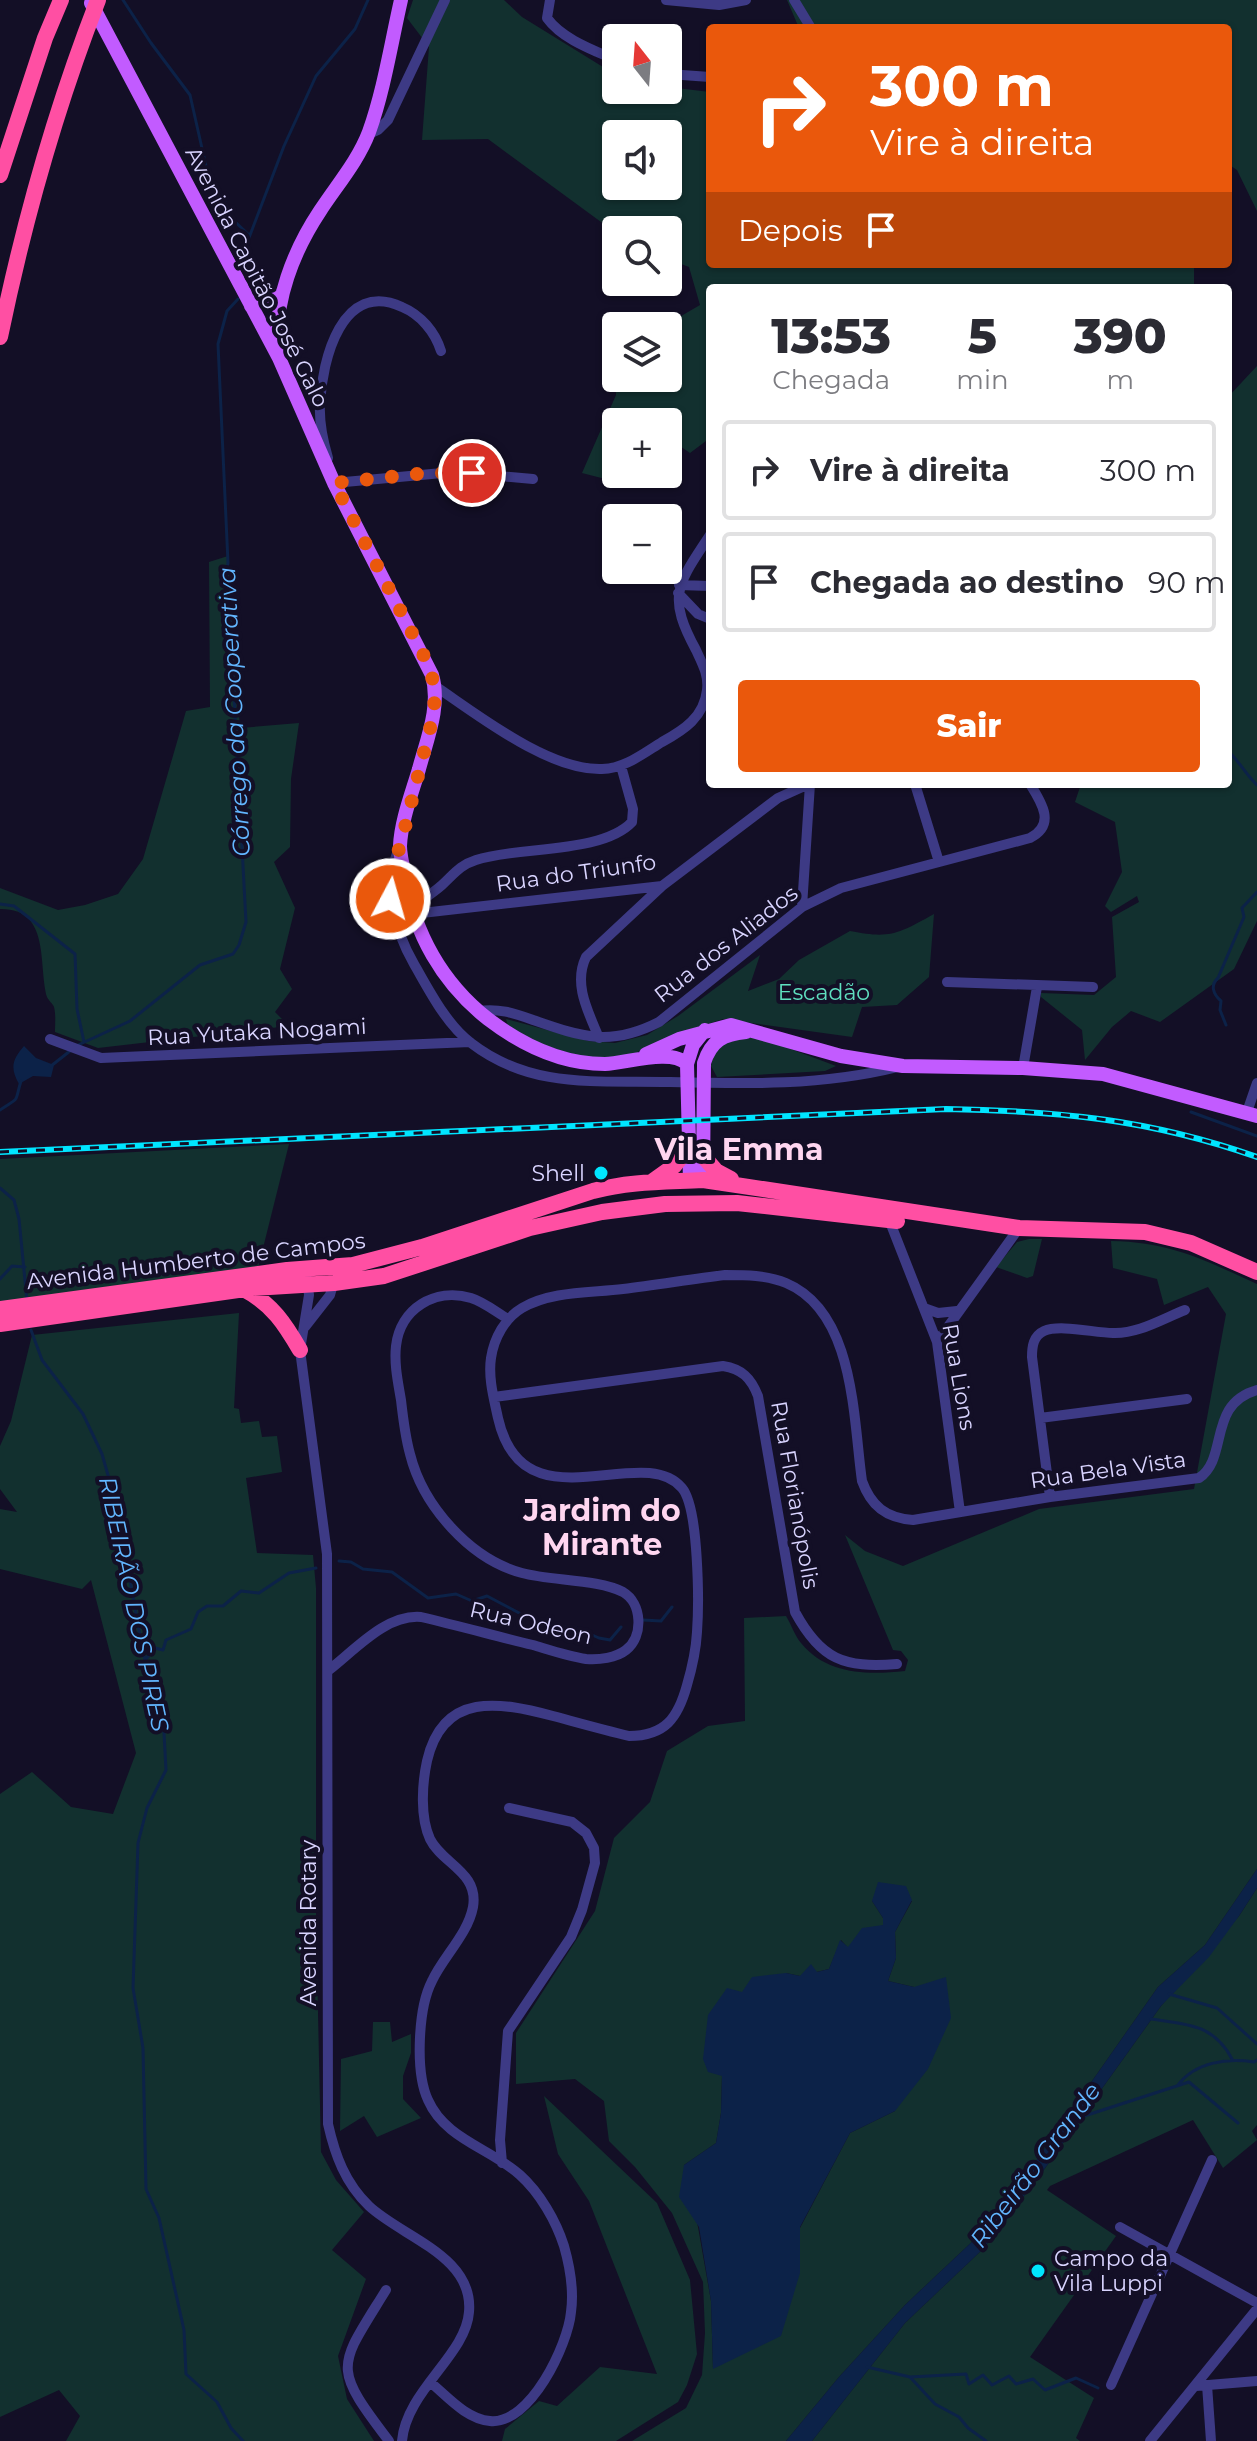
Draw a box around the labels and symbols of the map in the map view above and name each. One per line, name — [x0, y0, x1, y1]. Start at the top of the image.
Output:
north arrow — [602, 24, 682, 104]
street label: Avenida Capitão José Galo — [179, 142, 335, 412]
pin — [438, 439, 506, 507]
water label: Córrego da Cooperativa — [212, 566, 256, 858]
street label: Rua do Triunfo — [494, 848, 658, 898]
position arrow — [348, 857, 432, 941]
street label: Rua dos Aliados — [649, 879, 803, 1008]
park label: Escadão — [778, 979, 870, 1006]
street label: Rua Yutaka Nogami — [147, 1013, 367, 1051]
district label: Vila Emma — [654, 1131, 823, 1168]
place label: Shell — [531, 1160, 585, 1187]
marker: Shell — [592, 1164, 610, 1182]
street label: Avenida Humberto de Campos — [25, 1227, 367, 1295]
street label: Rua Lions — [936, 1322, 982, 1433]
street label: Rua Florianópolis — [765, 1399, 825, 1591]
street label: Rua Bela Vista — [1028, 1446, 1188, 1494]
water label: RIBEIRÃO DOS PIRES — [93, 1474, 175, 1734]
district label: Jardim do Mirante — [522, 1492, 681, 1563]
street label: Rua Odeon — [467, 1596, 595, 1650]
street label: Avenida Rotary — [295, 1840, 322, 2006]
water label: Ribeirão Grande — [964, 2077, 1106, 2253]
place label: Campo da Vila Luppi — [1054, 2245, 1168, 2297]
marker: Campo da Vila Luppi — [1029, 2262, 1047, 2280]

